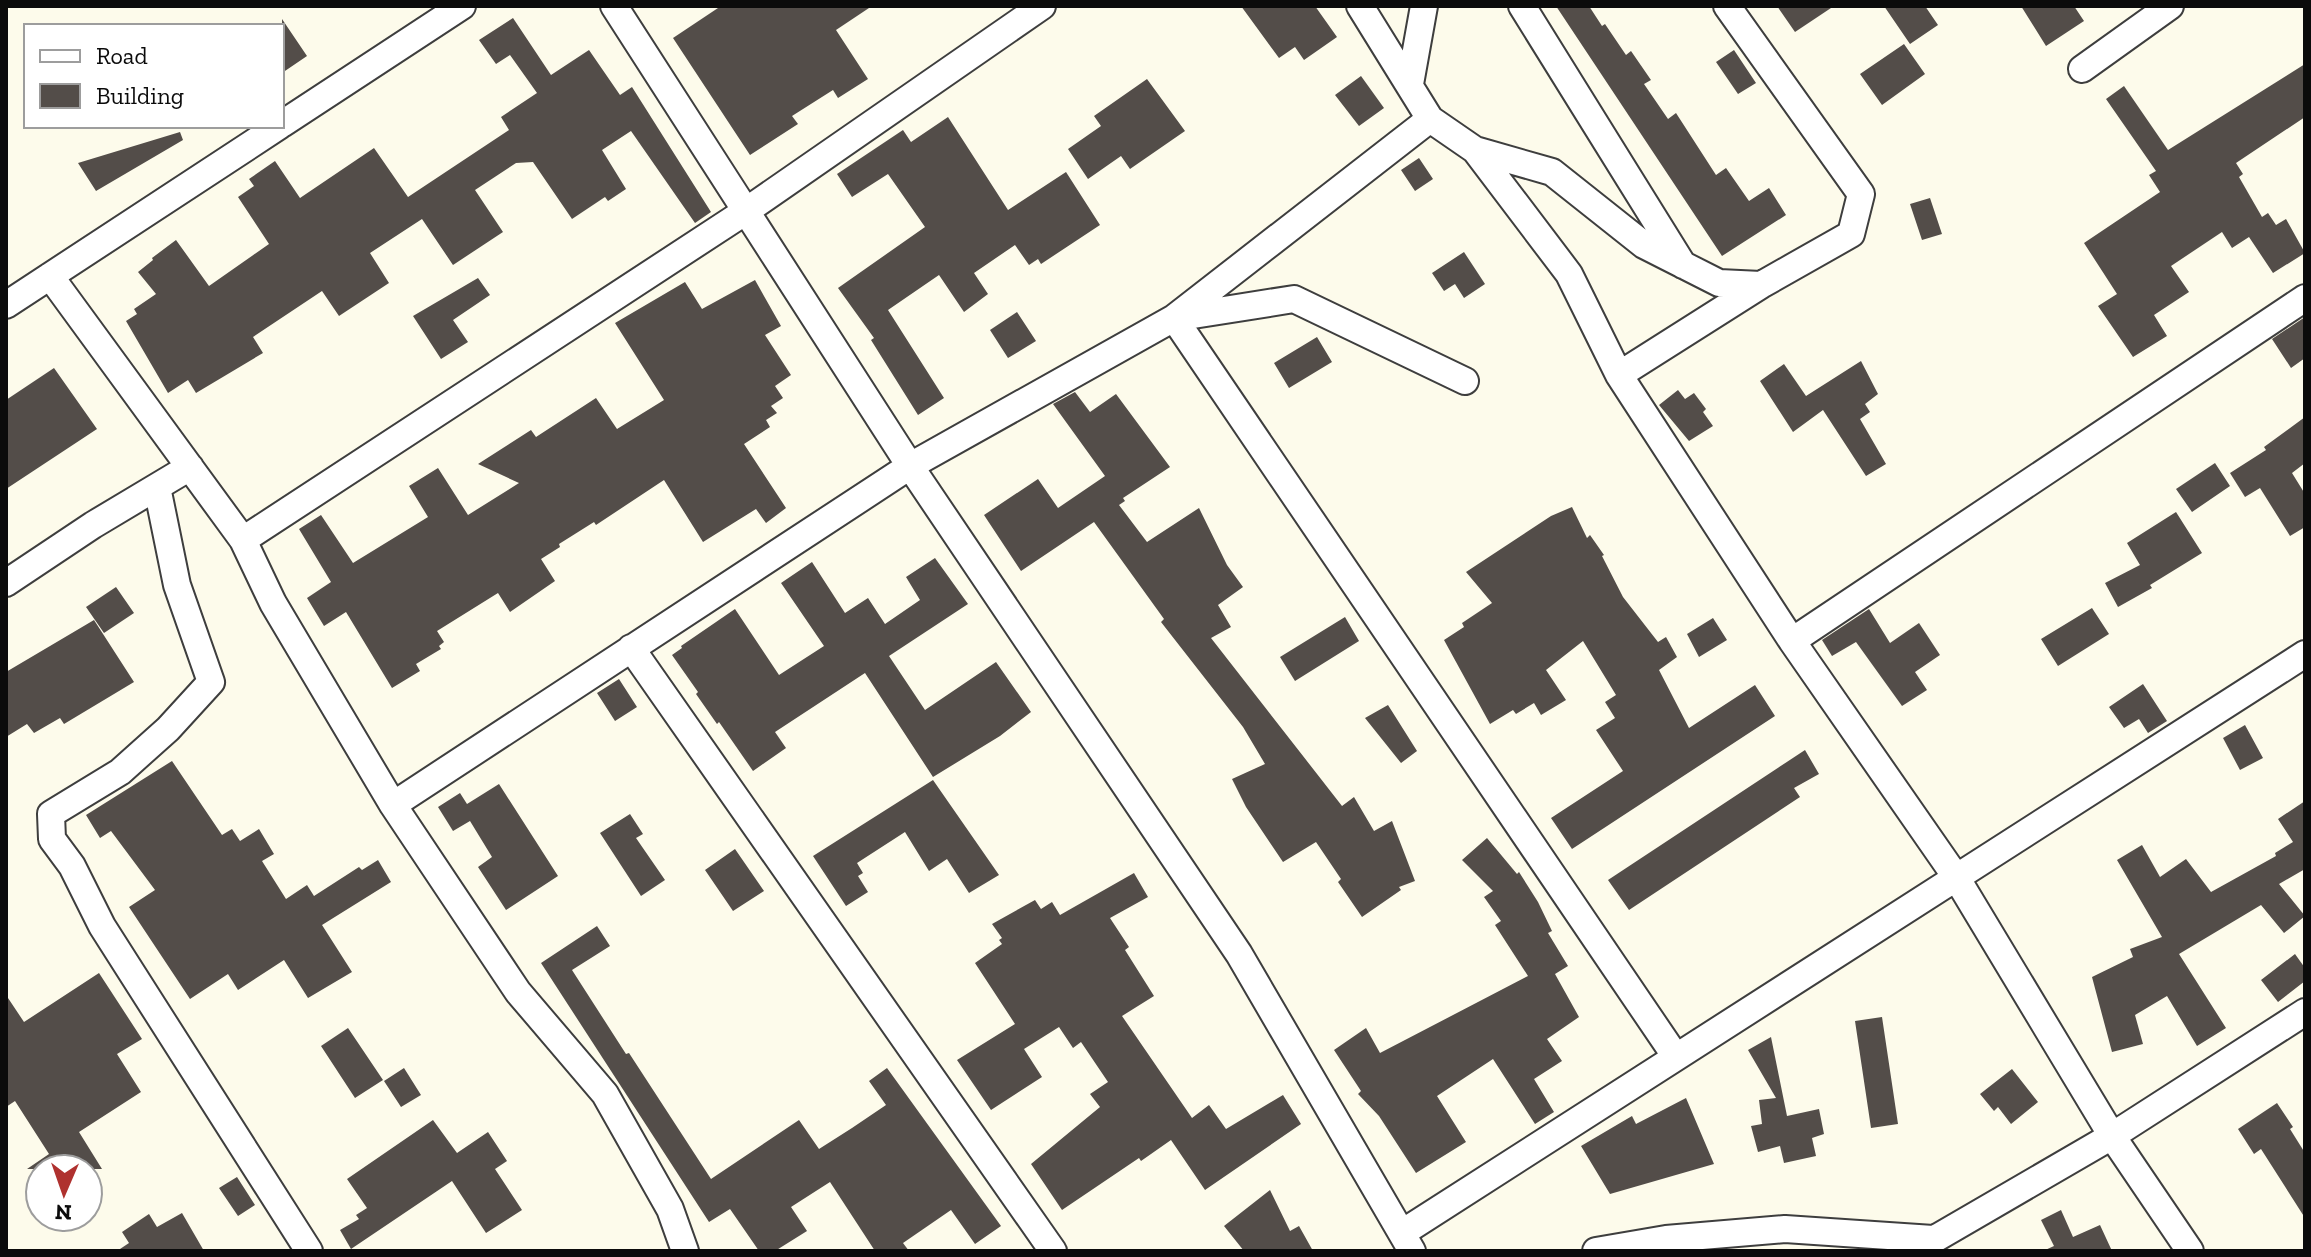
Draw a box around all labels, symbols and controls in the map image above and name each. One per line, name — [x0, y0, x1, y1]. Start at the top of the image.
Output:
legend — [24, 24, 284, 128]
text: Road — [96, 41, 148, 70]
text: Building — [96, 81, 184, 110]
north arrow — [24, 1153, 104, 1233]
text: N — [54, 1199, 72, 1226]

